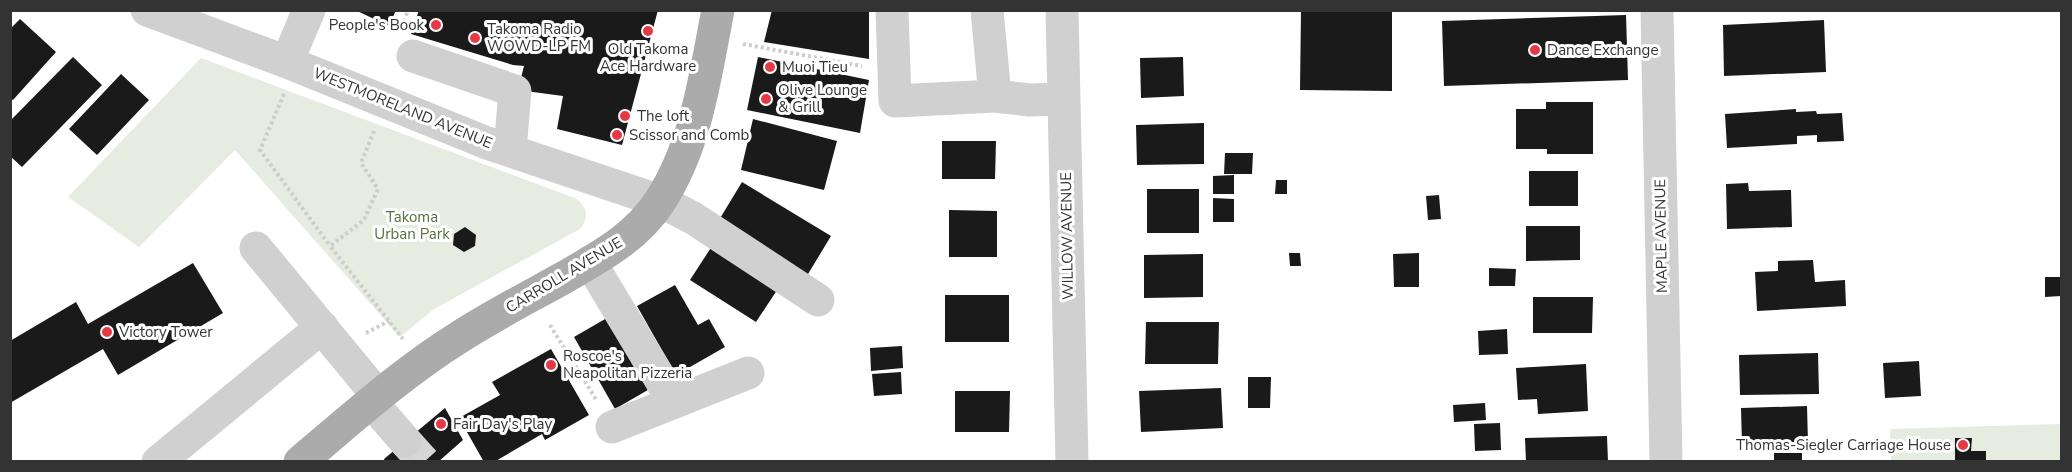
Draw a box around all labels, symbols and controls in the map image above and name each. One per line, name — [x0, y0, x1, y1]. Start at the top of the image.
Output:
place label: People's Book — [329, 15, 424, 35]
marker: People's Book — [429, 18, 443, 32]
place label: Takoma Radio WOWD-LP FM — [487, 19, 591, 56]
marker: Old Takoma Ace Hardware — [641, 24, 655, 38]
marker: Takoma Radio WOWD-LP FM — [468, 31, 482, 45]
place label: Old Takoma Ace Hardware — [600, 39, 696, 76]
place label: Dance Exchange — [1547, 40, 1658, 60]
marker: Dance Exchange — [1528, 43, 1542, 57]
place label: Muoi Tieu — [782, 57, 848, 77]
marker: Muoi Tieu — [763, 60, 777, 74]
street label: WESTMORELAND AVENUE — [311, 63, 495, 153]
place label: Olive Lounge & Grill — [778, 80, 867, 117]
marker: Olive Lounge & Grill — [759, 92, 773, 106]
place label: The loft — [637, 106, 690, 126]
marker: The loft — [618, 109, 632, 123]
place label: Scissor and Comb — [629, 125, 749, 145]
marker: Scissor and Comb — [610, 128, 624, 142]
street label: WILLOW AVENUE — [1056, 172, 1078, 300]
street label: MAPLE AVENUE — [1650, 179, 1672, 293]
park label: Takoma Urban Park — [374, 207, 450, 244]
street label: CARROLL AVENUE — [502, 232, 626, 318]
place label: Victory Tower — [118, 322, 213, 342]
marker: Victory Tower — [100, 325, 114, 339]
place label: Roscoe's Neapolitan Pizzeria — [563, 346, 692, 383]
marker: Roscoe's Neapolitan Pizzeria — [544, 358, 558, 372]
place label: Fair Day's Play — [453, 414, 552, 434]
marker: Fair Day's Play — [434, 417, 448, 431]
place label: Thomas-Siegler Carriage House — [1736, 435, 1951, 455]
marker: Thomas-Siegler Carriage House — [1956, 438, 1970, 452]

